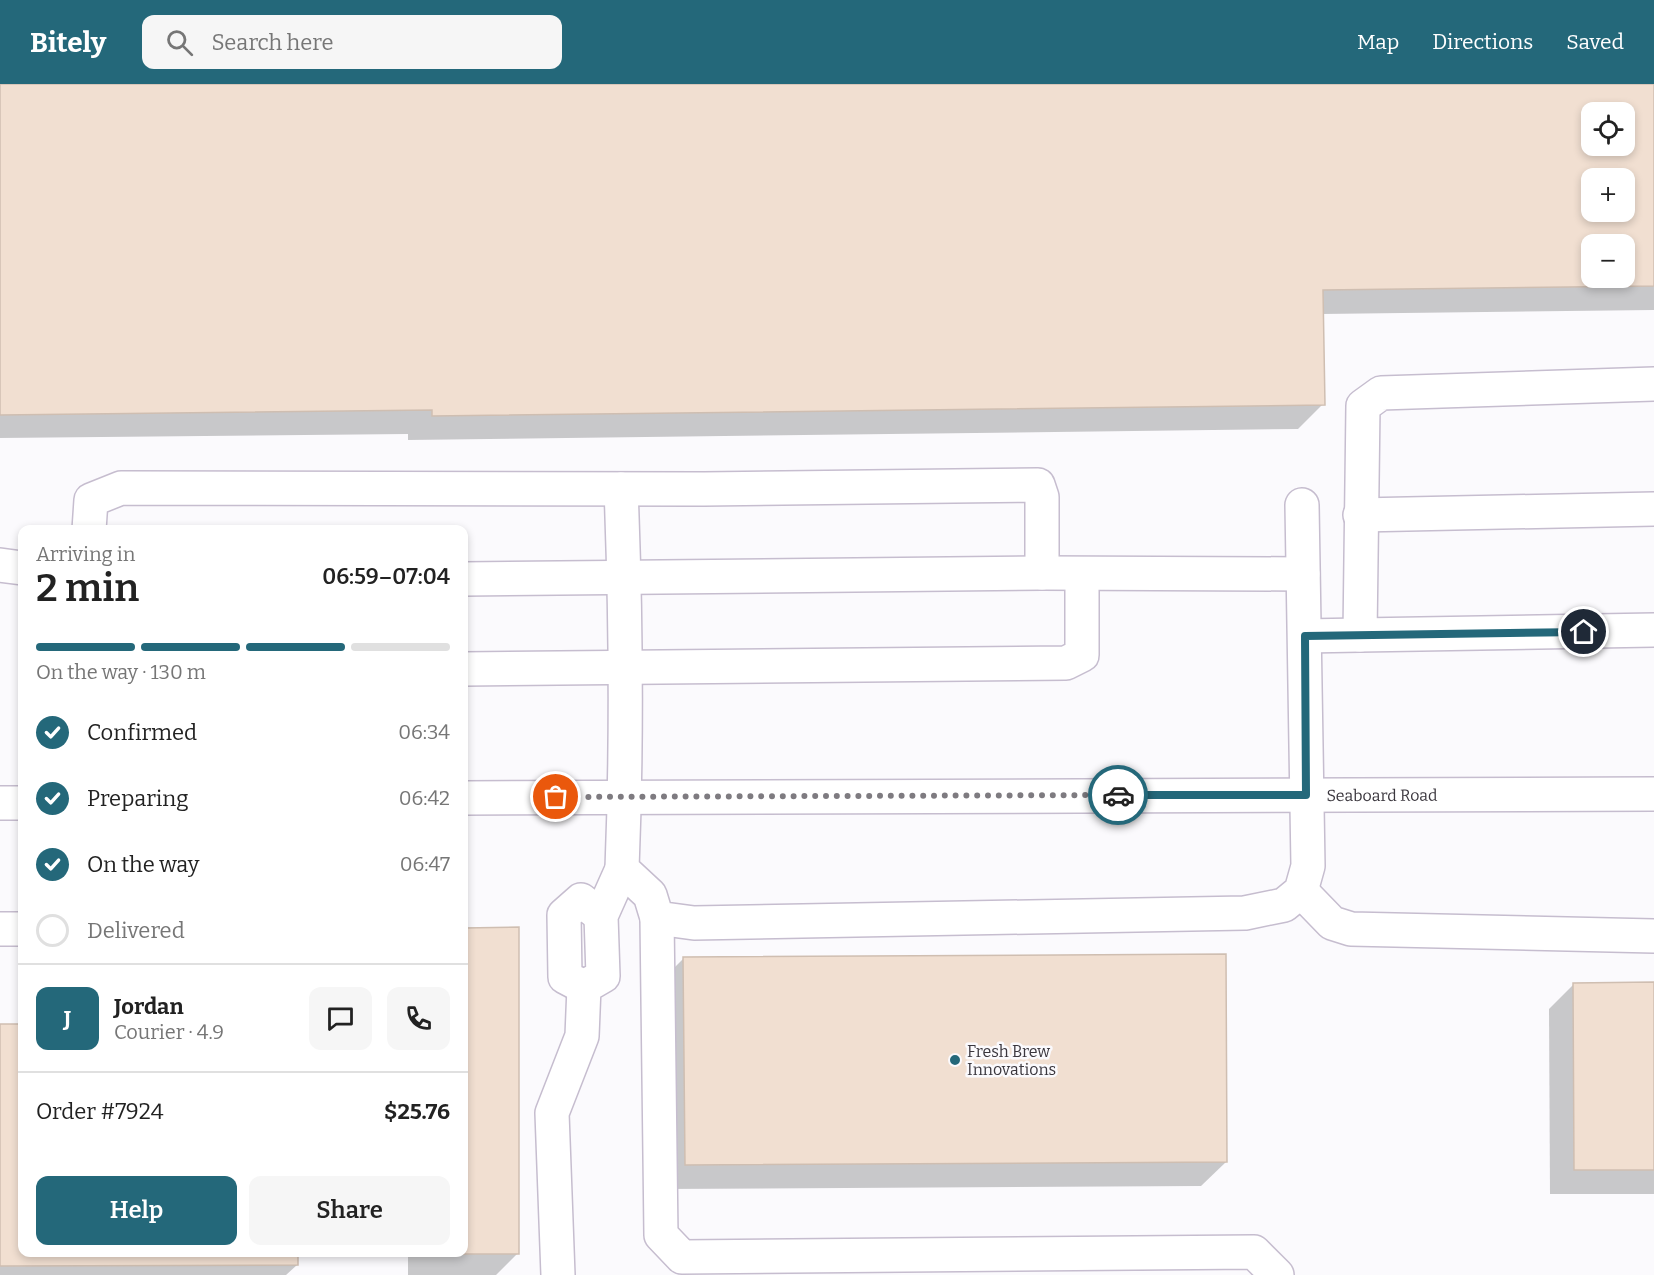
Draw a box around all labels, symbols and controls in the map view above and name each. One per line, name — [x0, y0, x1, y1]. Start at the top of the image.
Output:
search box — [142, 15, 562, 69]
text: Bitely — [30, 26, 106, 59]
icon: search — [163, 26, 196, 59]
text: Search here — [211, 29, 334, 56]
text: Map — [1357, 29, 1399, 55]
text: Directions — [1432, 29, 1533, 55]
text: Saved — [1566, 29, 1624, 55]
map controls — [1581, 102, 1635, 288]
button: locate — [1581, 102, 1635, 156]
button: + — [1581, 168, 1635, 222]
button: − — [1581, 234, 1635, 288]
text: Arriving in — [36, 542, 135, 566]
text: 06:59–07:04 — [322, 563, 450, 590]
text: 2 min — [36, 565, 139, 611]
pin — [1558, 606, 1609, 657]
icon: home — [1567, 615, 1600, 648]
text: On the way · 130 m — [36, 660, 206, 684]
icon: check — [36, 716, 69, 749]
text: Confirmed — [87, 719, 197, 746]
text: 06:34 — [398, 720, 450, 744]
courier — [1088, 765, 1148, 825]
pin — [530, 771, 581, 822]
icon: car — [1102, 779, 1135, 812]
icon: bag — [539, 780, 572, 813]
icon: check — [36, 782, 69, 815]
text: Preparing — [87, 785, 189, 812]
street label: Seaboard Road — [1326, 785, 1438, 805]
text: 06:42 — [399, 786, 450, 810]
icon: check — [36, 848, 69, 881]
text: On the way — [87, 851, 199, 878]
text: 06:47 — [400, 852, 450, 876]
text: Delivered — [87, 917, 185, 944]
button: chat — [309, 987, 372, 1050]
button: phone — [387, 987, 450, 1050]
text: Jordan — [114, 993, 184, 1020]
text: J — [64, 1005, 71, 1032]
text: Courier · 4.9 — [114, 1020, 224, 1044]
place label: Fresh Brew Innovations — [967, 1042, 1056, 1079]
marker: Fresh Brew Innovations — [948, 1053, 962, 1067]
text: Order #7924 — [36, 1098, 164, 1125]
text: $25.76 — [384, 1098, 450, 1125]
button: Help — [36, 1176, 237, 1245]
button: Share — [249, 1176, 450, 1245]

